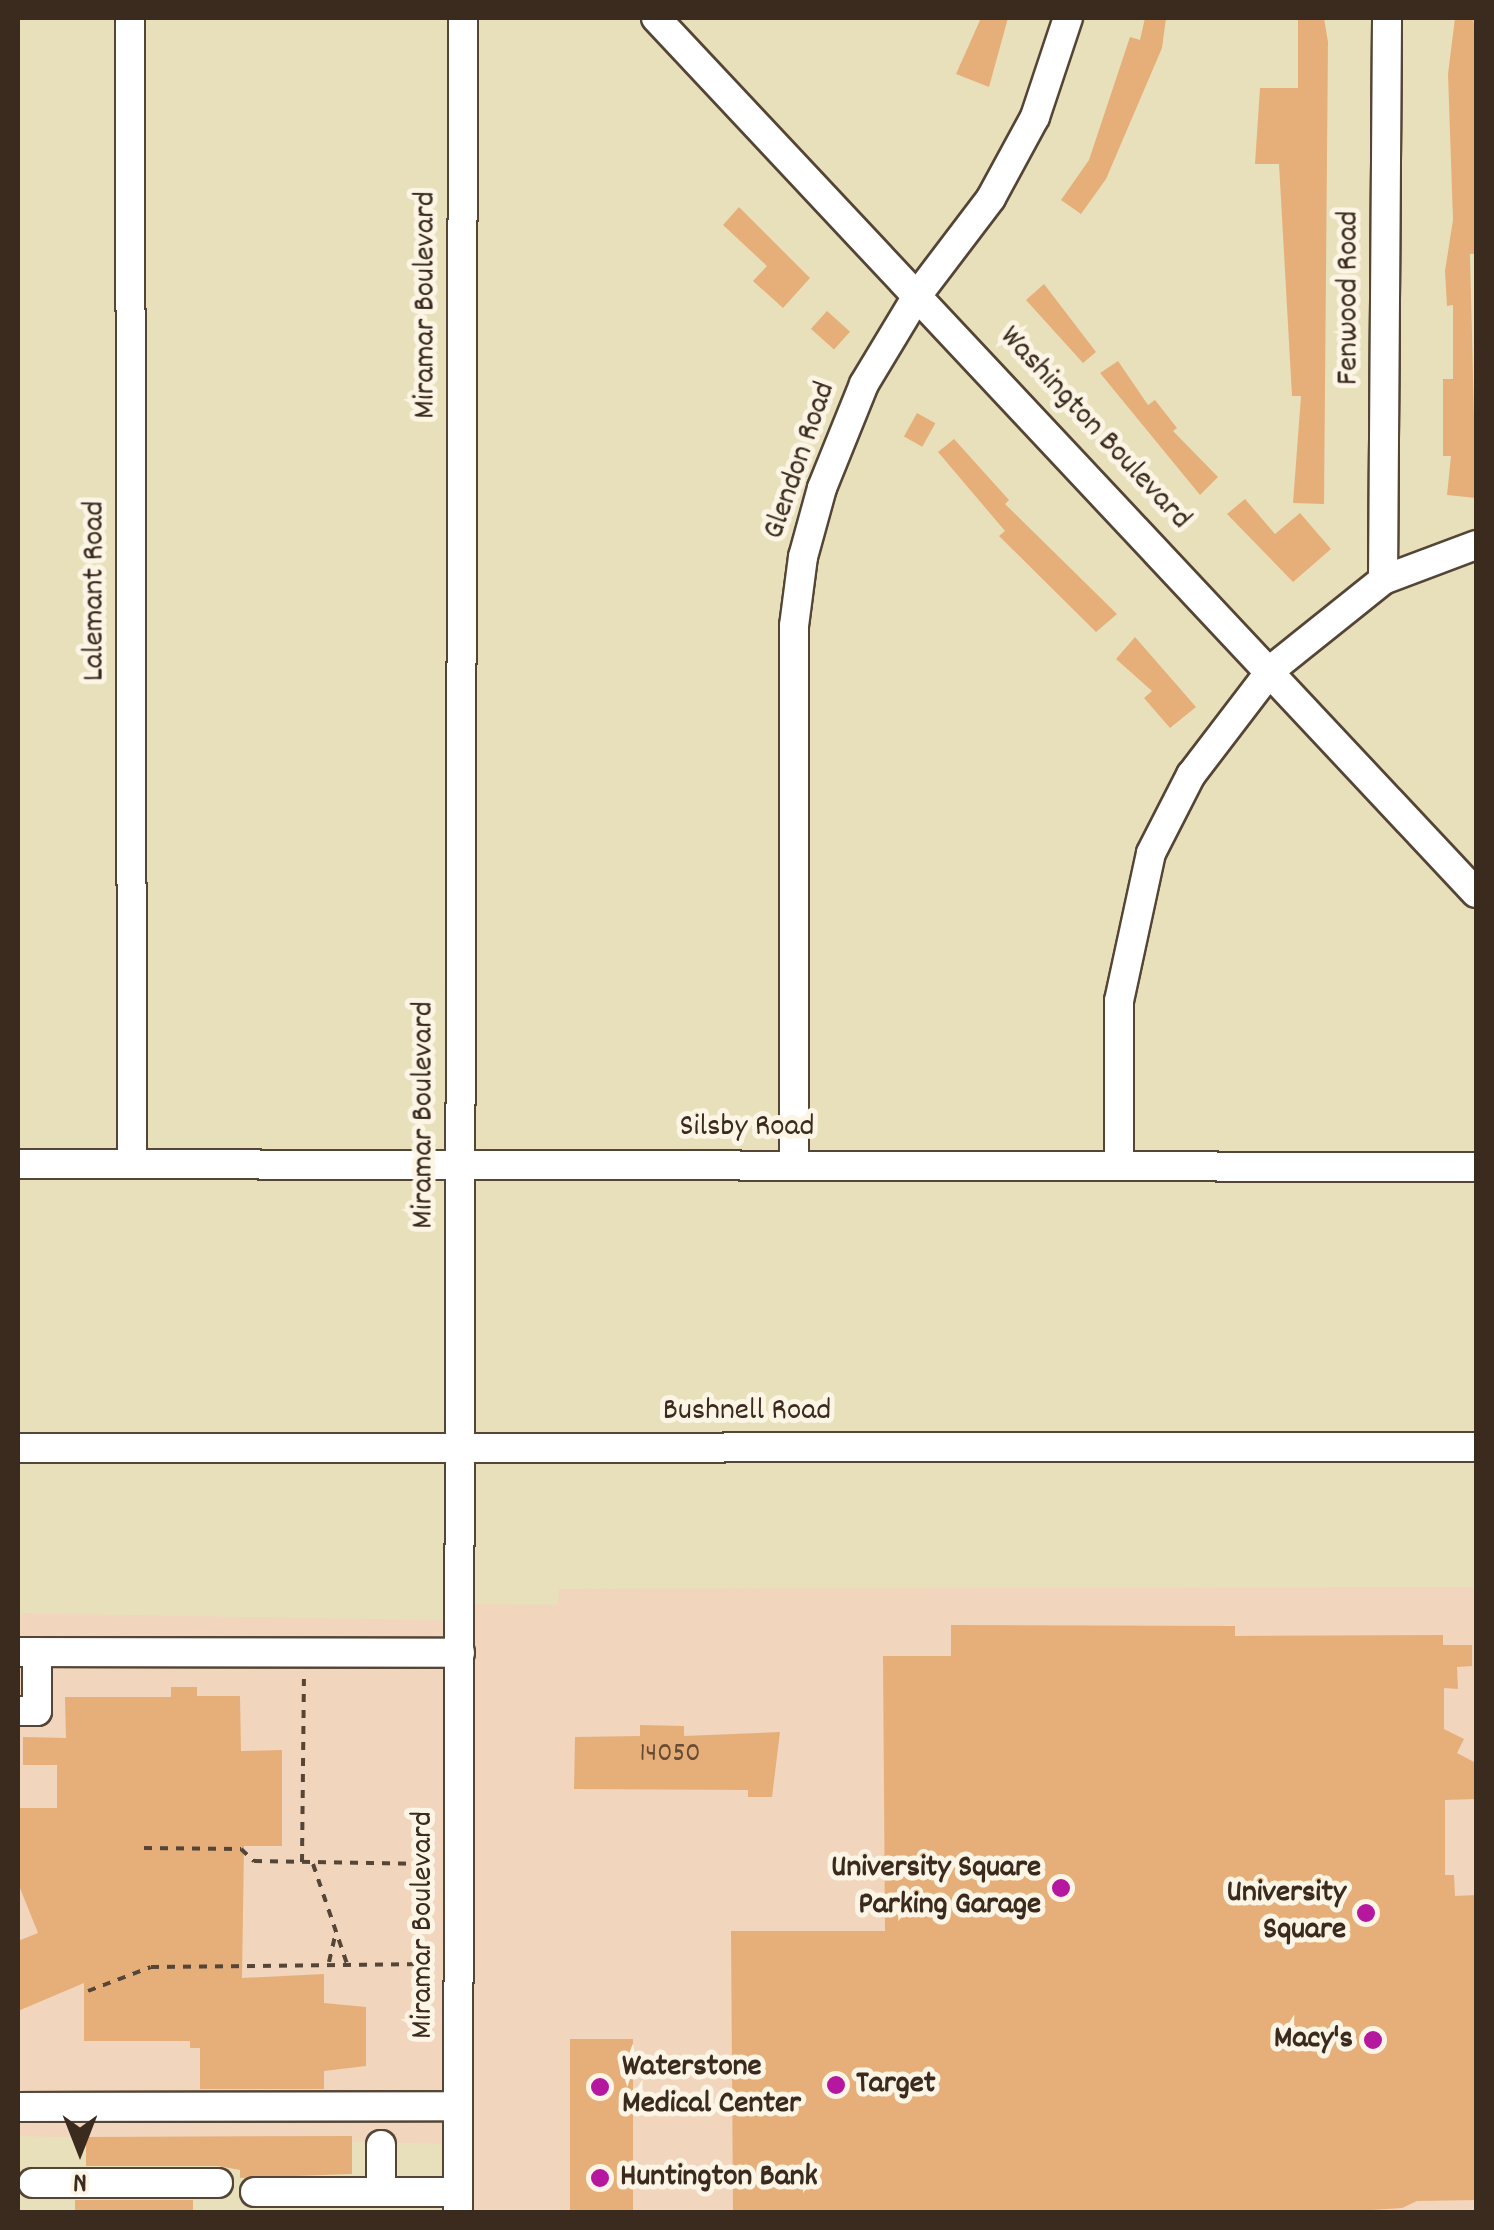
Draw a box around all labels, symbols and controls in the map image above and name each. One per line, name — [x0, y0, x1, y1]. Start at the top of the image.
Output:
street label: Miramar Boulevard — [408, 191, 446, 419]
street label: Fenwood Road — [1331, 211, 1369, 385]
street label: Washington Boulevard — [990, 319, 1198, 539]
street label: Glendon Road — [756, 377, 846, 545]
street label: Lalemant Road — [77, 501, 115, 681]
street label: Miramar Boulevard — [406, 1001, 444, 1229]
street label: Silsby Road — [679, 1109, 815, 1147]
street label: Bushnell Road — [663, 1393, 831, 1431]
house number: 14050 — [639, 1738, 701, 1772]
street label: Miramar Boulevard — [405, 1811, 443, 2039]
place label: University Square Parking Garage — [831, 1851, 1041, 1926]
place label: University Square — [1227, 1876, 1346, 1951]
marker: University Square Parking Garage — [1050, 1877, 1072, 1899]
marker: University Square — [1355, 1902, 1377, 1924]
place label: Macy's — [1274, 2021, 1353, 2059]
marker: Macy's — [1362, 2029, 1384, 2051]
place label: Waterstone Medical Center — [622, 2050, 801, 2125]
place label: Target — [856, 2066, 936, 2104]
marker: Waterstone Medical Center — [587, 2074, 613, 2100]
marker: Target — [825, 2074, 847, 2096]
north arrow — [30, 2100, 130, 2200]
place label: Huntington Bank — [620, 2159, 818, 2197]
text: N — [73, 2160, 87, 2200]
marker: Huntington Bank — [589, 2167, 611, 2189]

